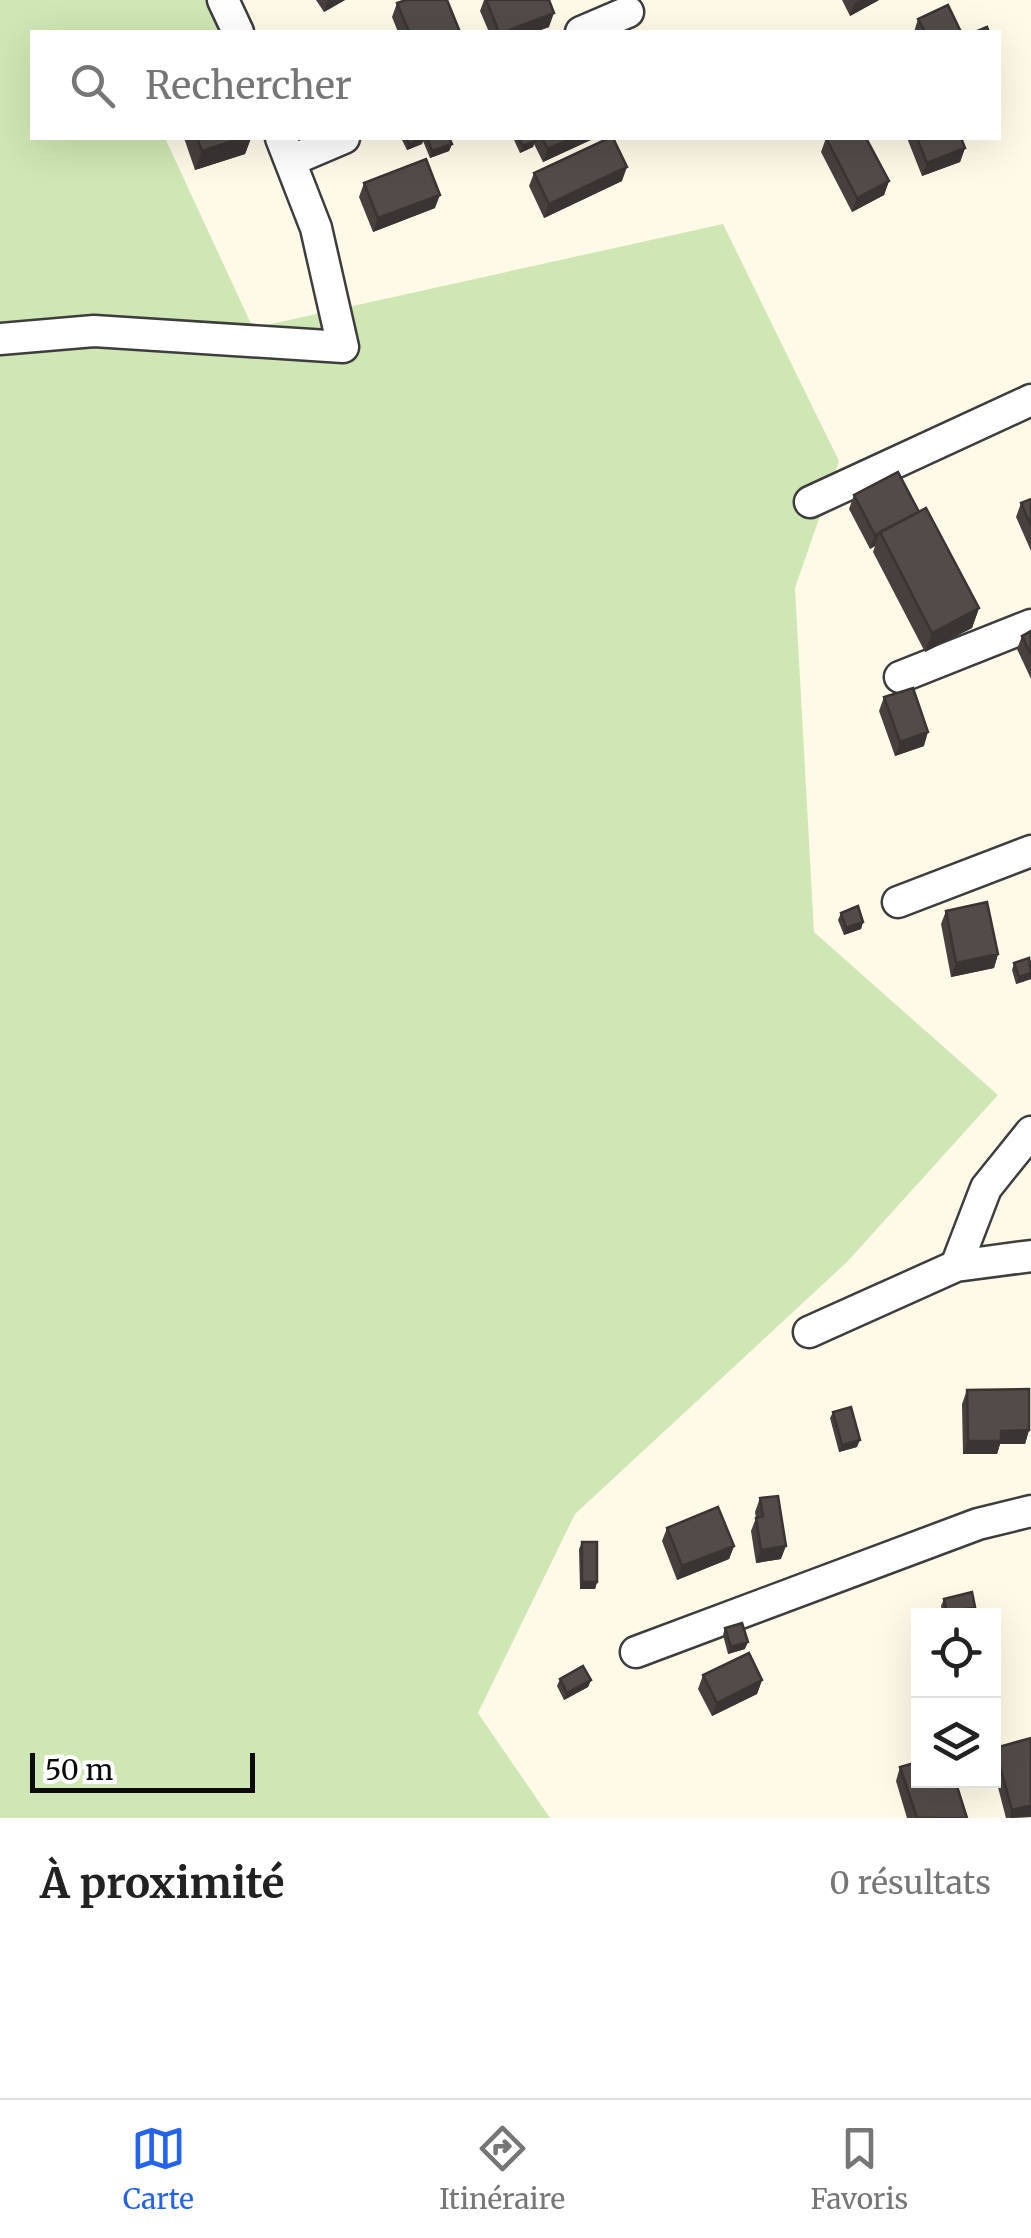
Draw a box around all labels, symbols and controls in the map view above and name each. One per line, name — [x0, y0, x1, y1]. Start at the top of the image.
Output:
search box — [30, 30, 1001, 140]
icon: search — [65, 58, 120, 113]
text: Rechercher — [145, 62, 352, 109]
map controls — [911, 1608, 1001, 1788]
button: locate — [911, 1608, 1001, 1698]
button: layers — [911, 1698, 1001, 1788]
scale bar — [30, 1748, 255, 1792]
text: 50 m — [45, 1752, 113, 1788]
text: À proximité — [40, 1857, 284, 1909]
text: 0 résultats — [829, 1863, 991, 1903]
tab: Carte — [123, 2121, 194, 2217]
tab: Itinéraire — [439, 2121, 565, 2217]
tab: Favoris — [810, 2121, 908, 2217]

